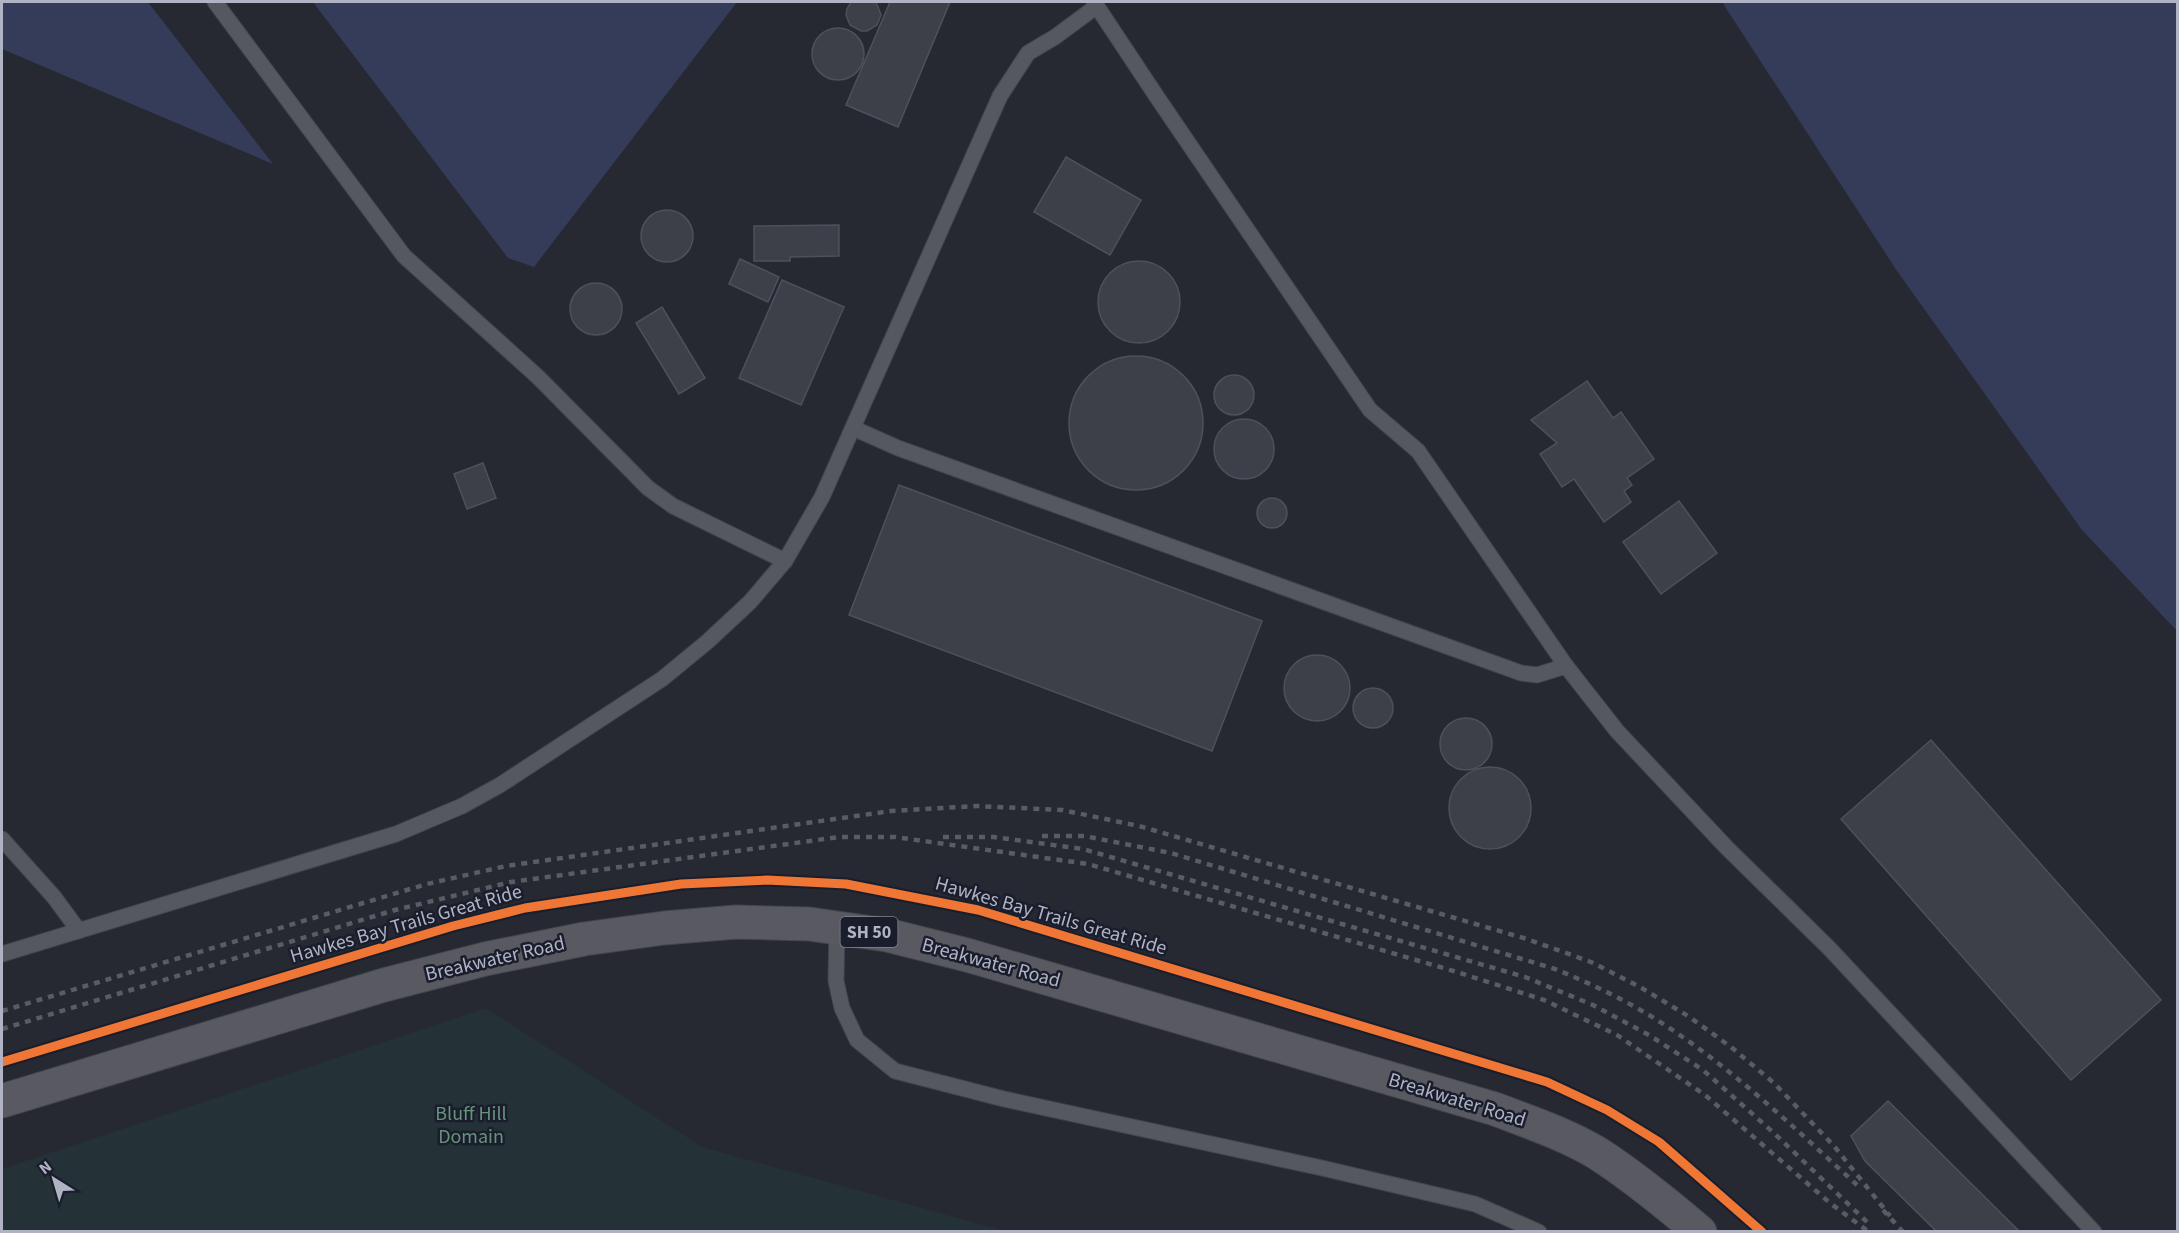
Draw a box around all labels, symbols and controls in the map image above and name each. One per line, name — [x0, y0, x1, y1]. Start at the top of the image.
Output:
street label: Hawkes Bay Trails Great Ride — [932, 869, 1170, 963]
street label: Hawkes Bay Trails Great Ride — [287, 877, 525, 971]
road number: SH 50 — [840, 917, 898, 947]
street label: Breakwater Road — [422, 929, 568, 989]
street label: Breakwater Road — [919, 931, 1063, 995]
street label: Breakwater Road — [1385, 1066, 1529, 1134]
park label: Bluff Hill Domain — [435, 1100, 507, 1151]
north arrow — [24, 1149, 84, 1209]
text: N — [35, 1156, 56, 1180]

